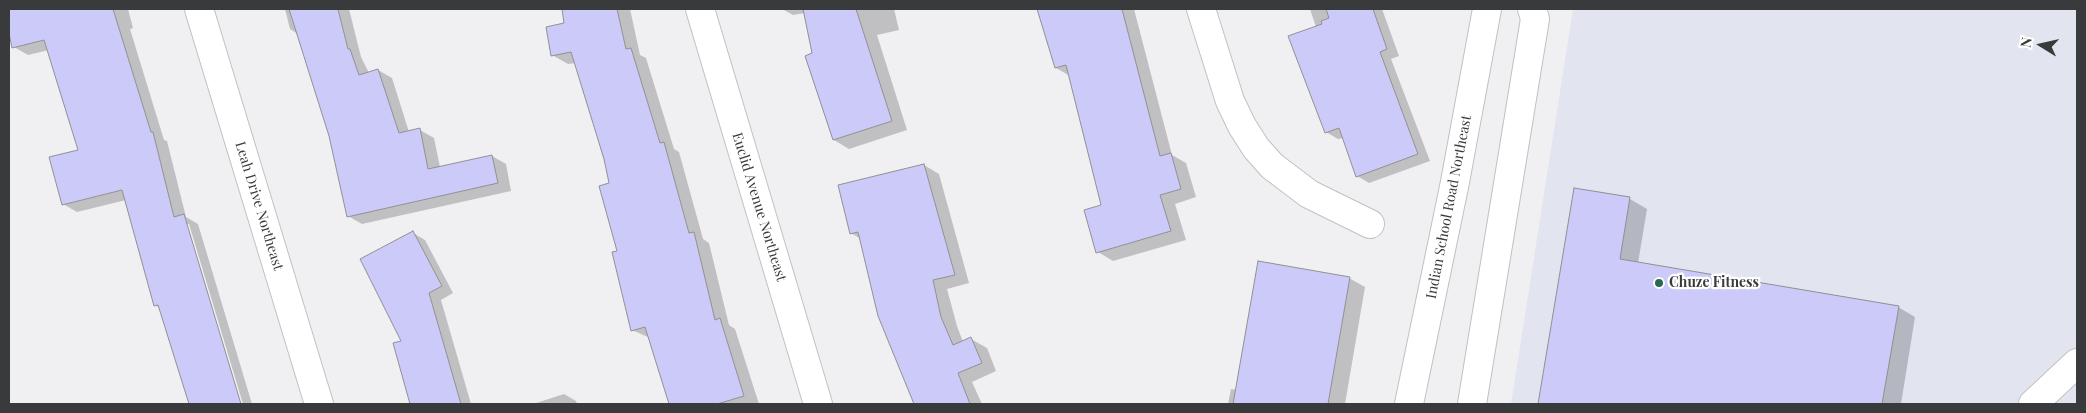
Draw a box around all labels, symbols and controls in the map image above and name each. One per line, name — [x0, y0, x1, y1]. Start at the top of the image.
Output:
north arrow — [2016, 20, 2066, 70]
text: N — [2016, 36, 2036, 49]
street label: Indian School Road Northeast — [1423, 114, 1475, 300]
street label: Euclid Avenue Northeast — [728, 130, 790, 284]
street label: Leah Drive Northeast — [231, 140, 287, 272]
place label: Chuze Fitness — [1669, 275, 1759, 291]
marker: Chuze Fitness — [1653, 277, 1665, 289]

